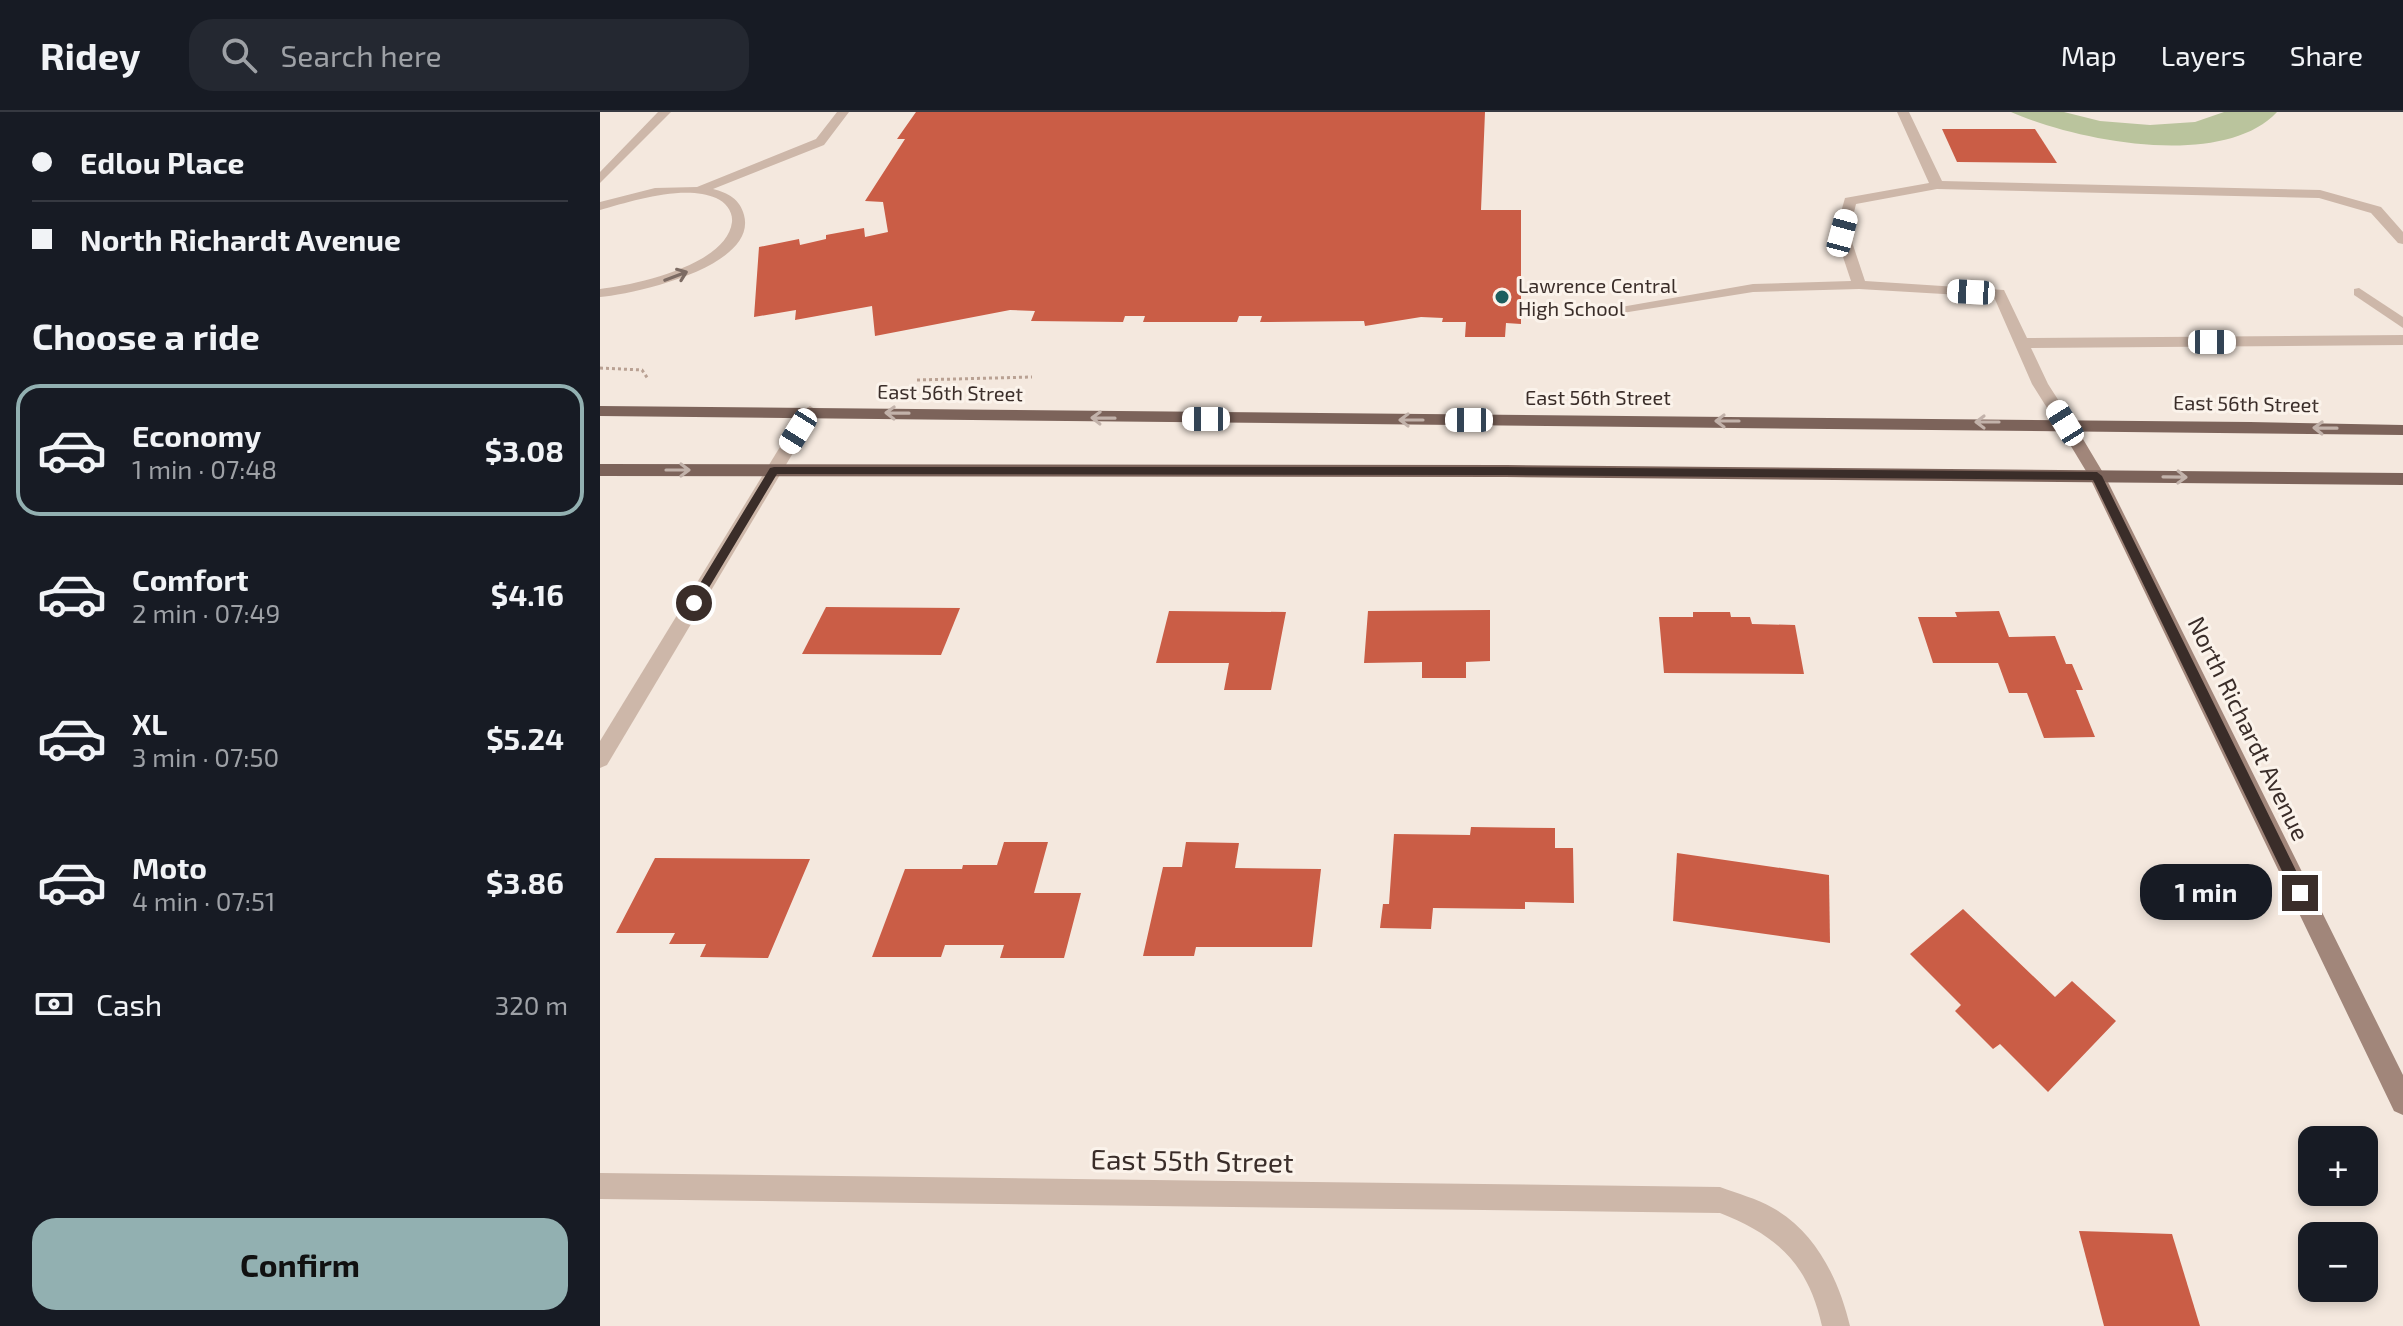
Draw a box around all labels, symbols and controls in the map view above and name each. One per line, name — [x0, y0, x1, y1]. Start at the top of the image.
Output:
search box — [189, 19, 749, 91]
text: Ridey — [40, 32, 141, 78]
icon: search — [217, 33, 261, 77]
text: Search here — [281, 37, 442, 73]
text: Map — [2061, 38, 2117, 72]
text: Layers — [2161, 38, 2246, 72]
text: Share — [2290, 38, 2363, 72]
text: Edlou Place — [80, 144, 245, 180]
car — [1824, 207, 1860, 259]
text: North Richardt Avenue — [80, 221, 401, 257]
one-way arrow — [663, 268, 688, 282]
place label: Lawrence Central High School — [1518, 273, 1677, 320]
car — [1946, 279, 1996, 305]
marker: Lawrence Central High School — [1493, 288, 1511, 306]
text: Choose a ride — [32, 314, 260, 357]
car — [2188, 330, 2236, 354]
street label: East 56th Street — [877, 379, 1024, 405]
street label: East 56th Street — [1525, 385, 1671, 409]
street label: East 56th Street — [2173, 390, 2320, 416]
car — [2042, 396, 2088, 450]
car — [775, 404, 821, 458]
one-way arrow — [884, 406, 911, 421]
car — [1182, 407, 1230, 431]
car — [1445, 408, 1493, 432]
one-way arrow — [1090, 410, 1117, 426]
one-way arrow — [1398, 412, 1425, 428]
one-way arrow — [1714, 413, 1741, 429]
icon: car — [36, 414, 108, 486]
one-way arrow — [1974, 414, 2001, 430]
text: Economy — [132, 417, 261, 453]
one-way arrow — [2312, 420, 2339, 436]
text: $3.08 — [485, 432, 564, 468]
text: 1 min · 07:48 — [132, 453, 277, 484]
one-way arrow — [664, 462, 691, 478]
one-way arrow — [2161, 469, 2188, 485]
icon: car — [36, 558, 108, 630]
text: Comfort — [132, 561, 249, 597]
text: $4.16 — [491, 576, 564, 612]
route start — [676, 585, 712, 621]
text: 2 min · 07:49 — [132, 597, 280, 628]
street label: North Richardt Avenue — [2182, 612, 2316, 845]
icon: car — [36, 702, 108, 774]
text: XL — [132, 705, 167, 741]
text: $5.24 — [486, 720, 564, 756]
text: 3 min · 07:50 — [132, 741, 279, 772]
icon: car — [36, 846, 108, 918]
text: Moto — [132, 849, 207, 885]
text: $3.86 — [486, 864, 564, 900]
callout: 1 min — [2140, 865, 2272, 921]
route end — [2282, 875, 2318, 911]
text: 1 min — [2175, 876, 2237, 907]
text: 4 min · 07:51 — [132, 885, 275, 916]
icon: cash — [32, 982, 76, 1026]
text: Cash — [96, 986, 162, 1022]
text: 320 m — [495, 989, 568, 1020]
map controls — [2298, 1126, 2378, 1302]
button: + — [2298, 1126, 2378, 1206]
street label: East 55th Street — [1090, 1141, 1294, 1179]
button: Confirm — [32, 1218, 568, 1310]
button: − — [2298, 1222, 2378, 1302]

